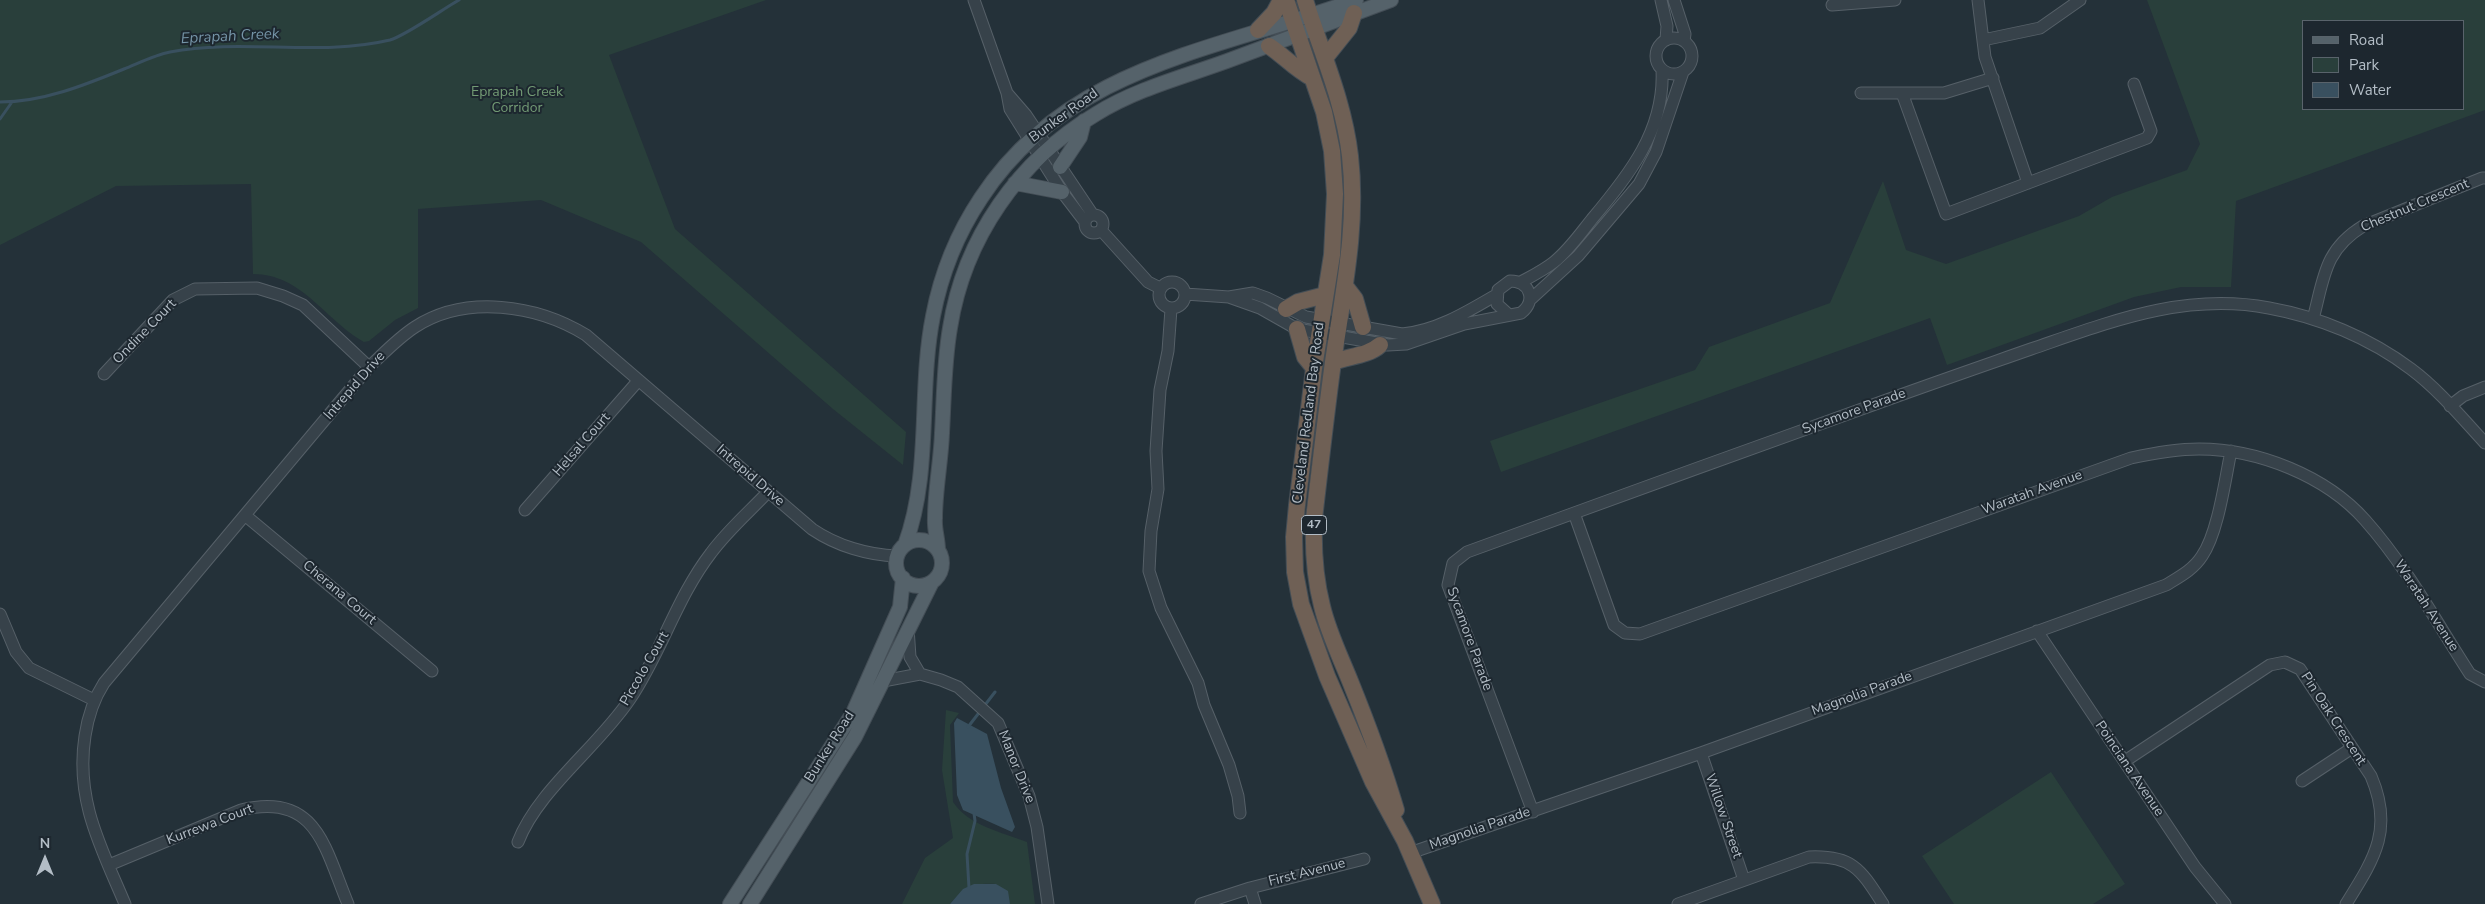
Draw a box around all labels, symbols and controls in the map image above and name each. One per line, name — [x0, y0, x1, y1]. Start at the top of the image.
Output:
legend — [2302, 20, 2465, 110]
water label: Eprapah Creek — [180, 25, 280, 49]
text: Road — [2349, 30, 2384, 50]
text: Park — [2349, 55, 2379, 75]
text: Water — [2349, 80, 2391, 100]
park label: Eprapah Creek Corridor — [471, 85, 563, 118]
street label: Bunker Road — [1026, 85, 1102, 147]
street label: Chestnut Crescent — [2358, 176, 2472, 236]
street label: Ondine Court — [110, 296, 180, 368]
street label: Cleveland Redland Bay Road — [1290, 321, 1328, 505]
street label: Intrepid Drive — [321, 348, 389, 424]
street label: Sycamore Parade — [1800, 385, 1908, 439]
street label: Helsal Court — [550, 410, 614, 480]
street label: Intrepid Drive — [712, 442, 788, 510]
street label: Waratah Avenue — [1979, 467, 2085, 519]
road number: 47 — [1302, 516, 1326, 534]
street label: Cherana Court — [299, 557, 379, 629]
street label: Waratah Avenue — [2390, 557, 2462, 655]
street label: Sycamore Parade — [1442, 585, 1496, 693]
street label: Piccolo Court — [617, 629, 673, 709]
street label: Magnolia Parade — [1809, 668, 1915, 720]
street label: Pin Oak Crescent — [2297, 669, 2369, 769]
street label: Bunker Road — [801, 708, 859, 786]
street label: Poinciana Avenue — [2091, 718, 2167, 820]
street label: Manor Drive — [994, 728, 1038, 806]
street label: Willow Street — [1701, 772, 1745, 860]
street label: Kurrewa Court — [164, 801, 256, 849]
street label: Magnolia Parade — [1427, 804, 1533, 854]
north arrow — [20, 834, 70, 884]
text: N — [40, 834, 50, 853]
street label: First Avenue — [1267, 855, 1347, 891]

